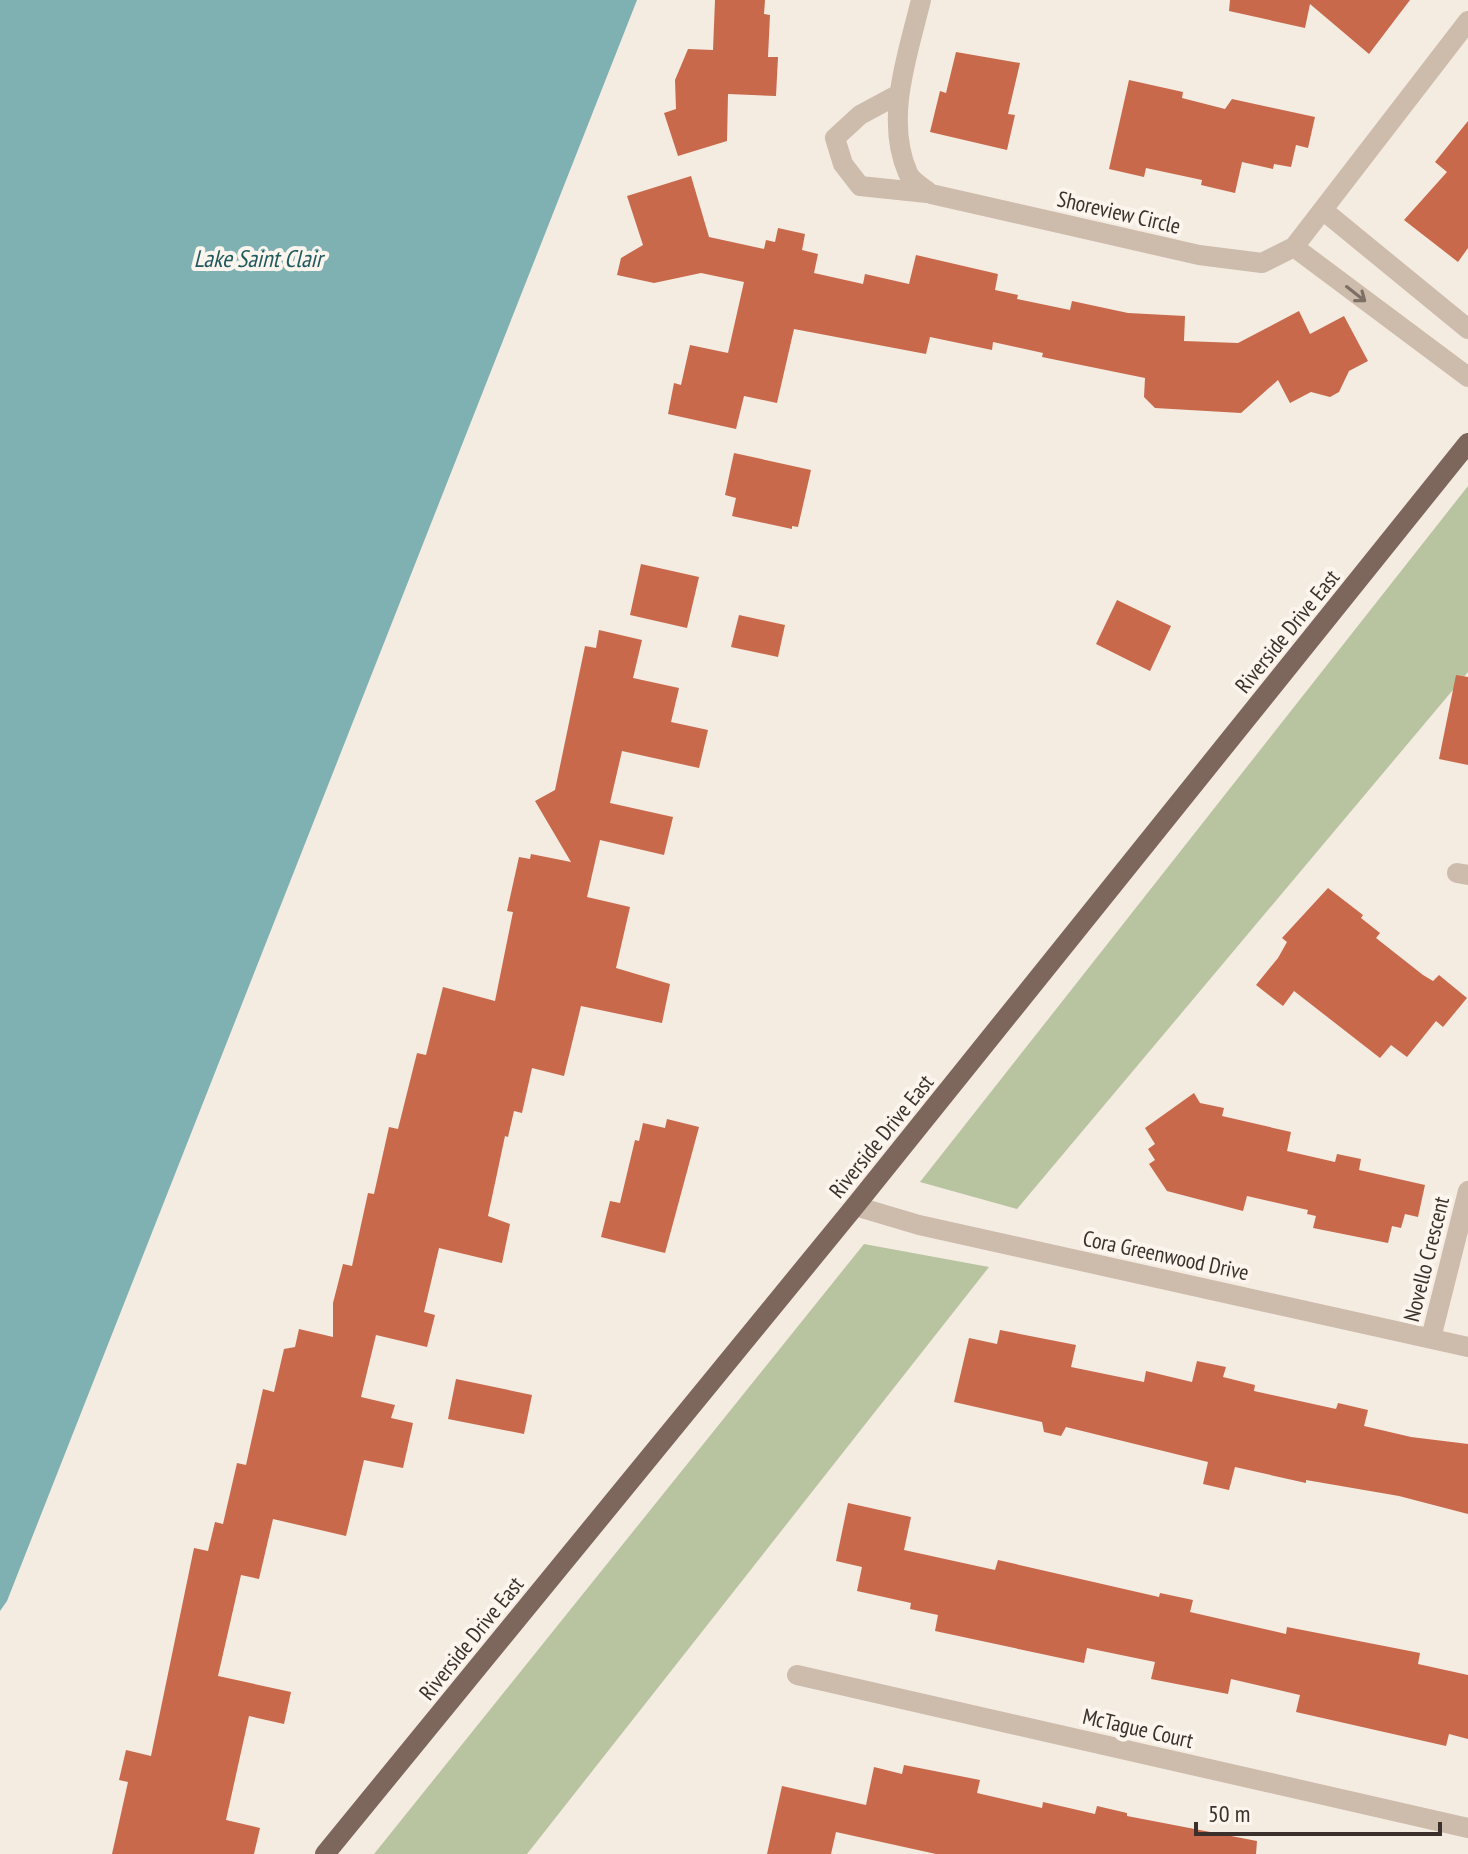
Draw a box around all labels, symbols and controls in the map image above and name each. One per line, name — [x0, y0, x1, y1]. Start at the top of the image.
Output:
street label: Shoreview Circle — [1055, 184, 1183, 240]
water label: Lake Saint Clair — [194, 243, 326, 274]
one-way arrow — [1345, 286, 1366, 303]
street label: Riverside Drive East — [1229, 564, 1345, 698]
street label: Riverside Drive East — [823, 1069, 939, 1203]
street label: Novello Crescent — [1397, 1194, 1455, 1324]
street label: Cora Greenwood Drive — [1080, 1224, 1252, 1286]
street label: Riverside Drive East — [413, 1571, 529, 1705]
street label: McTague Court — [1080, 1702, 1196, 1754]
scale bar — [1196, 1786, 1440, 1836]
text: 50 m — [1208, 1798, 1250, 1829]

